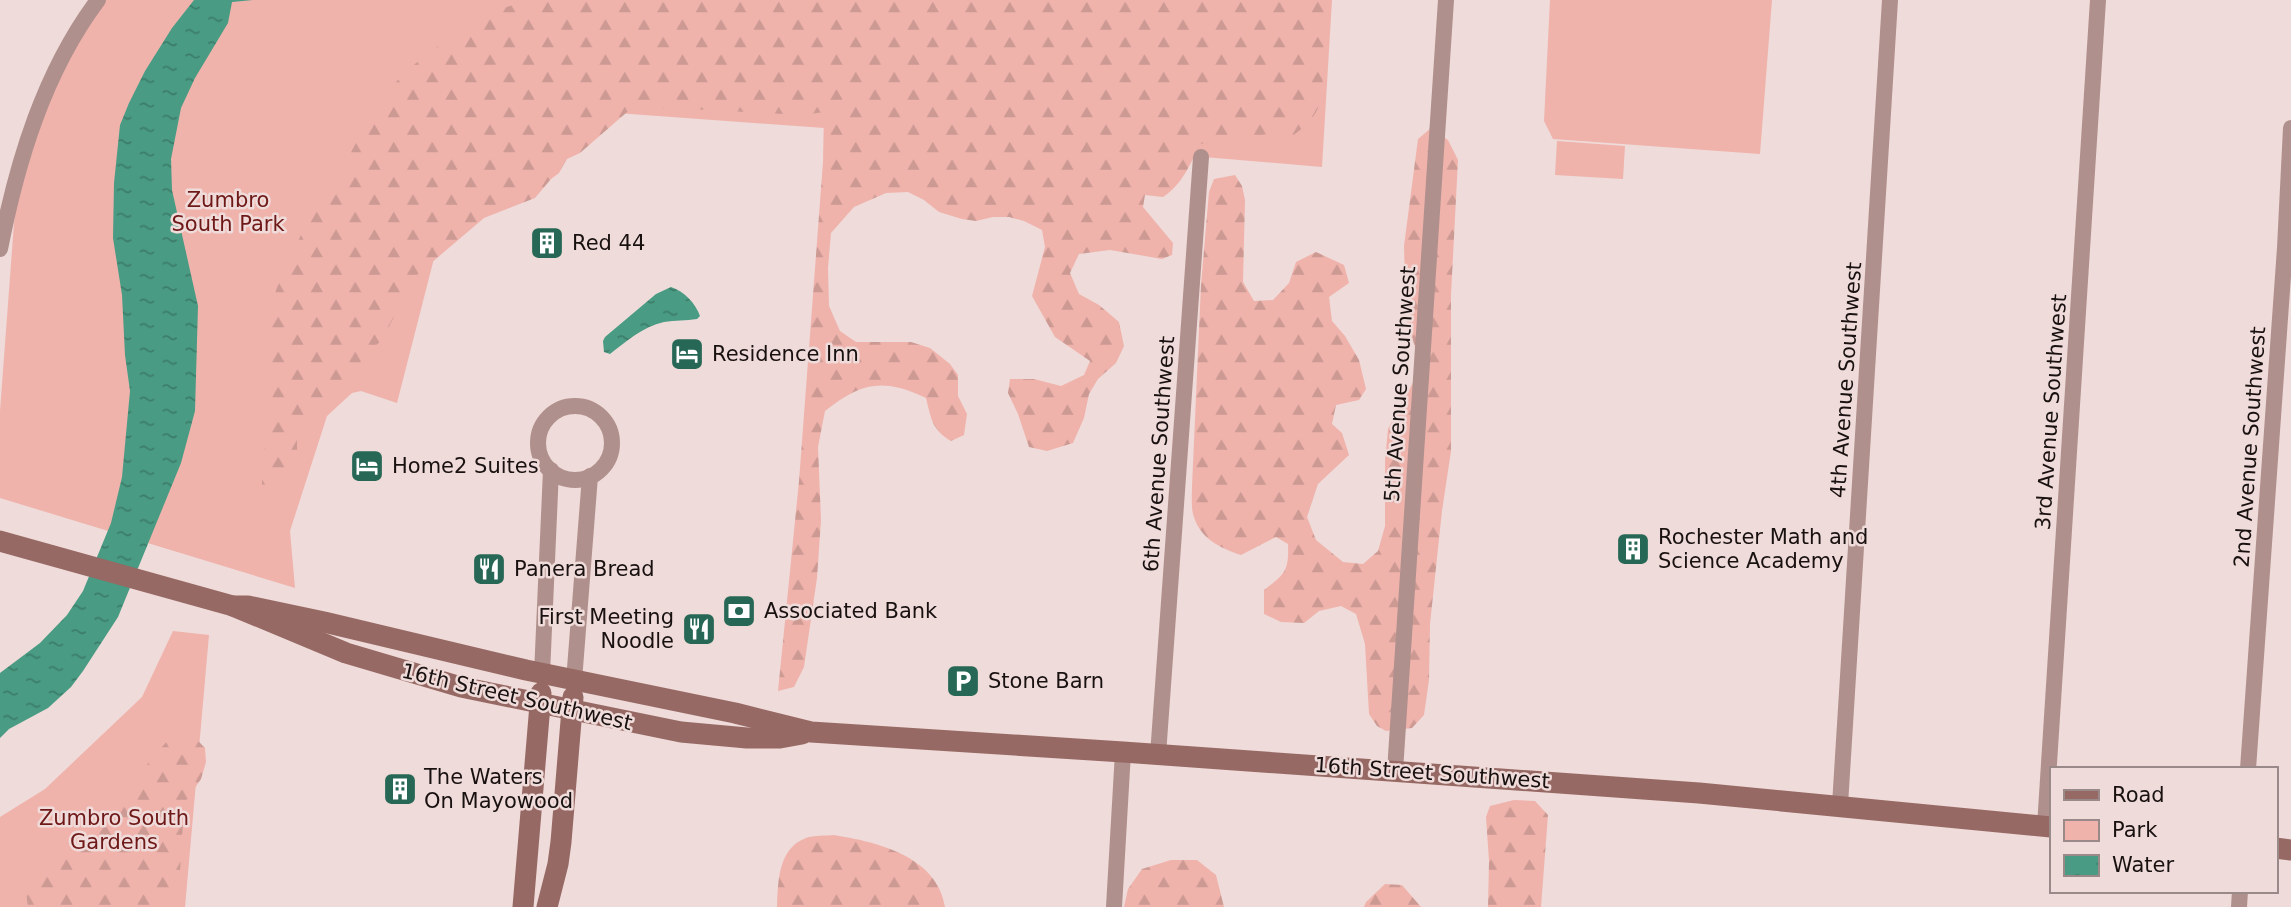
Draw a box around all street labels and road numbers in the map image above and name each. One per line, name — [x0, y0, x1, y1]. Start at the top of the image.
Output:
street label: 4th Avenue Southwest — [1826, 261, 1866, 499]
street label: 5th Avenue Southwest — [1380, 265, 1420, 503]
street label: 3rd Avenue Southwest — [2031, 293, 2071, 531]
street label: 2nd Avenue Southwest — [2230, 326, 2270, 568]
street label: 6th Avenue Southwest — [1139, 335, 1179, 573]
street label: 16th Street Southwest — [399, 659, 635, 735]
street label: 16th Street Southwest — [1314, 753, 1550, 793]

